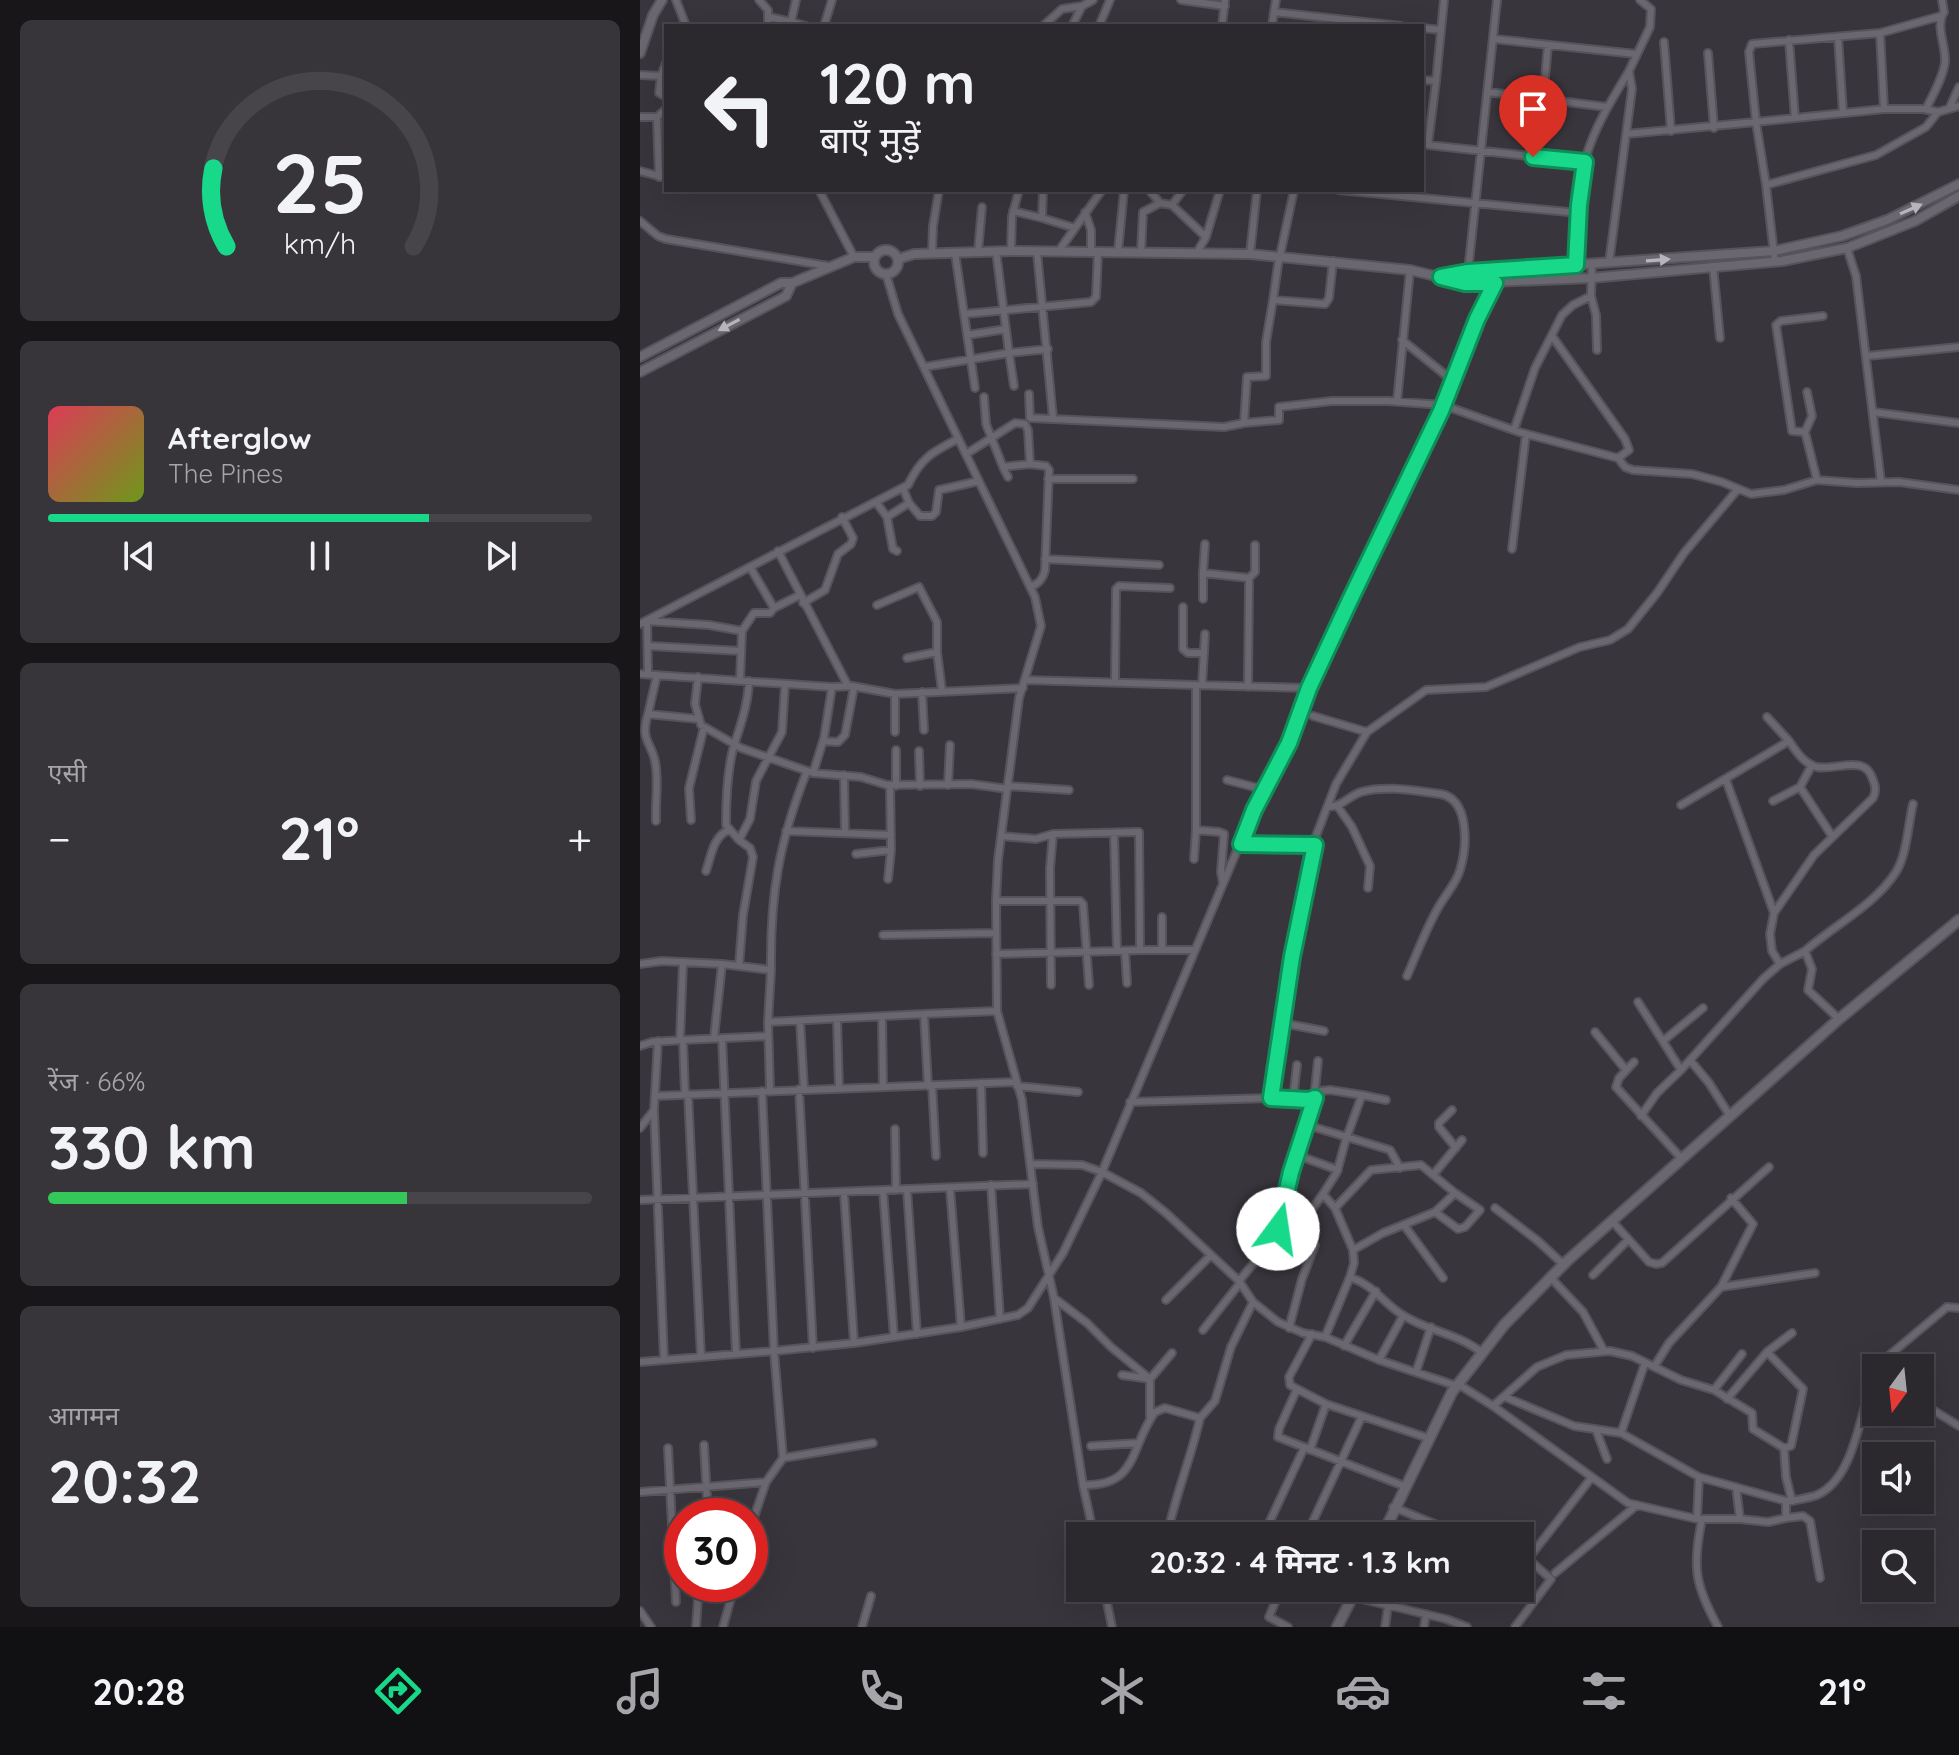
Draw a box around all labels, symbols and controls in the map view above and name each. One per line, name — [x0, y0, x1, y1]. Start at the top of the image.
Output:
text: 120 m — [820, 48, 975, 118]
icon: left — [688, 56, 792, 160]
pin — [1499, 75, 1567, 157]
icon: arrive — [1511, 87, 1555, 131]
text: बाएँ मुड़ें — [820, 117, 920, 162]
text: 25 — [272, 129, 368, 233]
one-way arrow — [1899, 202, 1923, 216]
text: km/h — [284, 225, 356, 261]
one-way arrow — [1646, 253, 1671, 266]
one-way arrow — [718, 318, 740, 332]
text: Afterglow — [168, 419, 311, 457]
text: The Pines — [168, 457, 283, 490]
icon: previous — [117, 534, 161, 578]
icon: pause — [298, 534, 342, 578]
icon: next — [479, 534, 523, 578]
text: एसी — [48, 756, 87, 789]
text: 21° — [279, 800, 360, 875]
text: − — [48, 811, 71, 866]
text: + — [567, 811, 592, 866]
text: रेंज · 66% — [48, 1065, 145, 1098]
text: 330 km — [48, 1109, 256, 1184]
position arrow — [1236, 1187, 1320, 1271]
north arrow — [1862, 1354, 1934, 1426]
map controls — [1862, 1354, 1934, 1602]
text: आगमन — [48, 1399, 119, 1432]
button: sound — [1862, 1442, 1934, 1514]
text: 20:32 — [48, 1443, 202, 1518]
speed limit sign: 30 — [664, 1498, 768, 1602]
button: search — [1862, 1530, 1934, 1602]
text: 20:32 · 4 मिनट · 1.3 km — [1149, 1543, 1451, 1581]
icon: directions — [370, 1663, 426, 1719]
icon: music — [612, 1663, 668, 1719]
icon: phone — [853, 1663, 909, 1719]
icon: climate — [1094, 1663, 1150, 1719]
icon: car — [1335, 1663, 1391, 1719]
icon: filters — [1576, 1663, 1632, 1719]
text: 20:28 — [93, 1669, 185, 1714]
text: 21° — [1818, 1669, 1866, 1714]

